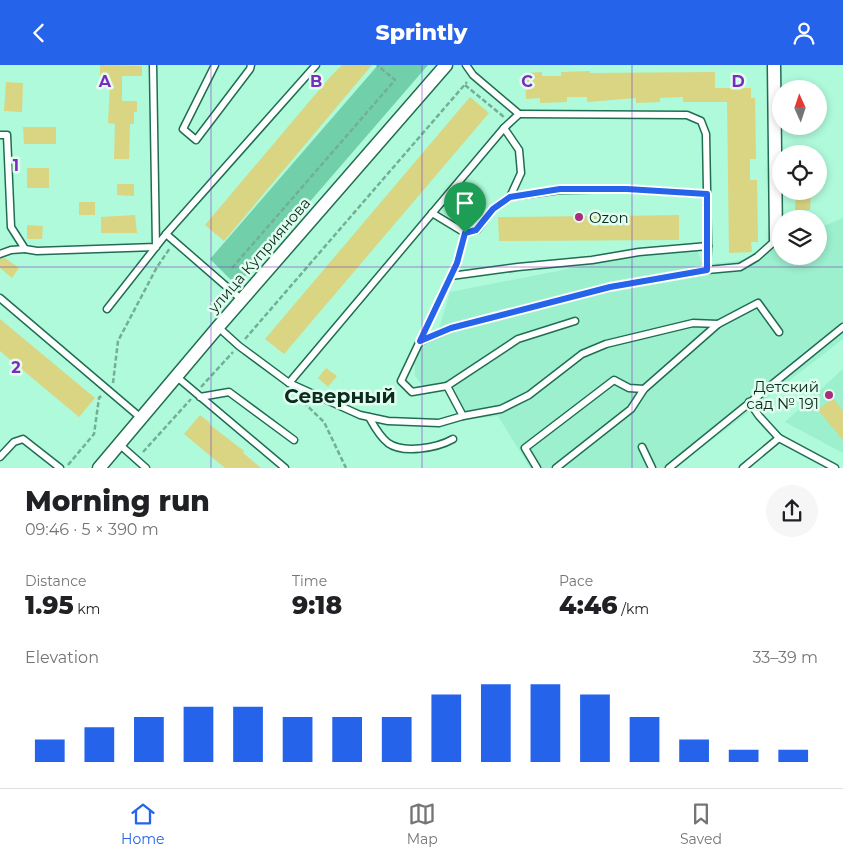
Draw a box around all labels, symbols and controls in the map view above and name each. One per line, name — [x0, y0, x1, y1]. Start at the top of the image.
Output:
icon: back — [25, 19, 53, 47]
text: Sprintly — [376, 19, 467, 46]
icon: person — [790, 19, 818, 47]
text: A — [98, 72, 112, 91]
text: B — [310, 72, 322, 91]
text: C — [521, 72, 533, 91]
text: D — [731, 72, 745, 91]
north arrow — [772, 80, 828, 135]
map controls — [772, 80, 827, 265]
button: locate — [772, 145, 827, 200]
text: 1 — [13, 156, 19, 175]
pin — [444, 182, 486, 233]
icon: arrive — [451, 189, 479, 217]
street label: улица Куприянова — [203, 193, 314, 317]
place label: Ozon — [589, 208, 629, 227]
button: layers — [772, 210, 827, 265]
marker: Ozon — [573, 211, 585, 223]
text: 2 — [11, 358, 21, 377]
place label: Детский сад № 191 — [746, 377, 819, 413]
district label: Северный — [284, 384, 396, 408]
marker: Детский сад № 191 — [823, 389, 835, 401]
text: Morning run — [25, 484, 210, 518]
button: share — [766, 485, 818, 537]
text: 09:46 · 5 × 390 m — [25, 520, 159, 539]
text: Distance — [25, 572, 87, 590]
text: Time — [292, 572, 327, 590]
text: Pace — [559, 572, 593, 590]
text: 1.95 — [25, 590, 74, 620]
text: 9:18 — [292, 590, 342, 620]
text: 4:46 — [559, 590, 618, 620]
text: km — [74, 600, 100, 618]
text: /km — [618, 600, 649, 618]
text: Elevation — [25, 648, 99, 667]
text: 33–39 m — [752, 648, 818, 667]
tab: Home — [121, 800, 165, 848]
tab: Map — [407, 800, 438, 848]
tab: Saved — [680, 800, 722, 848]

